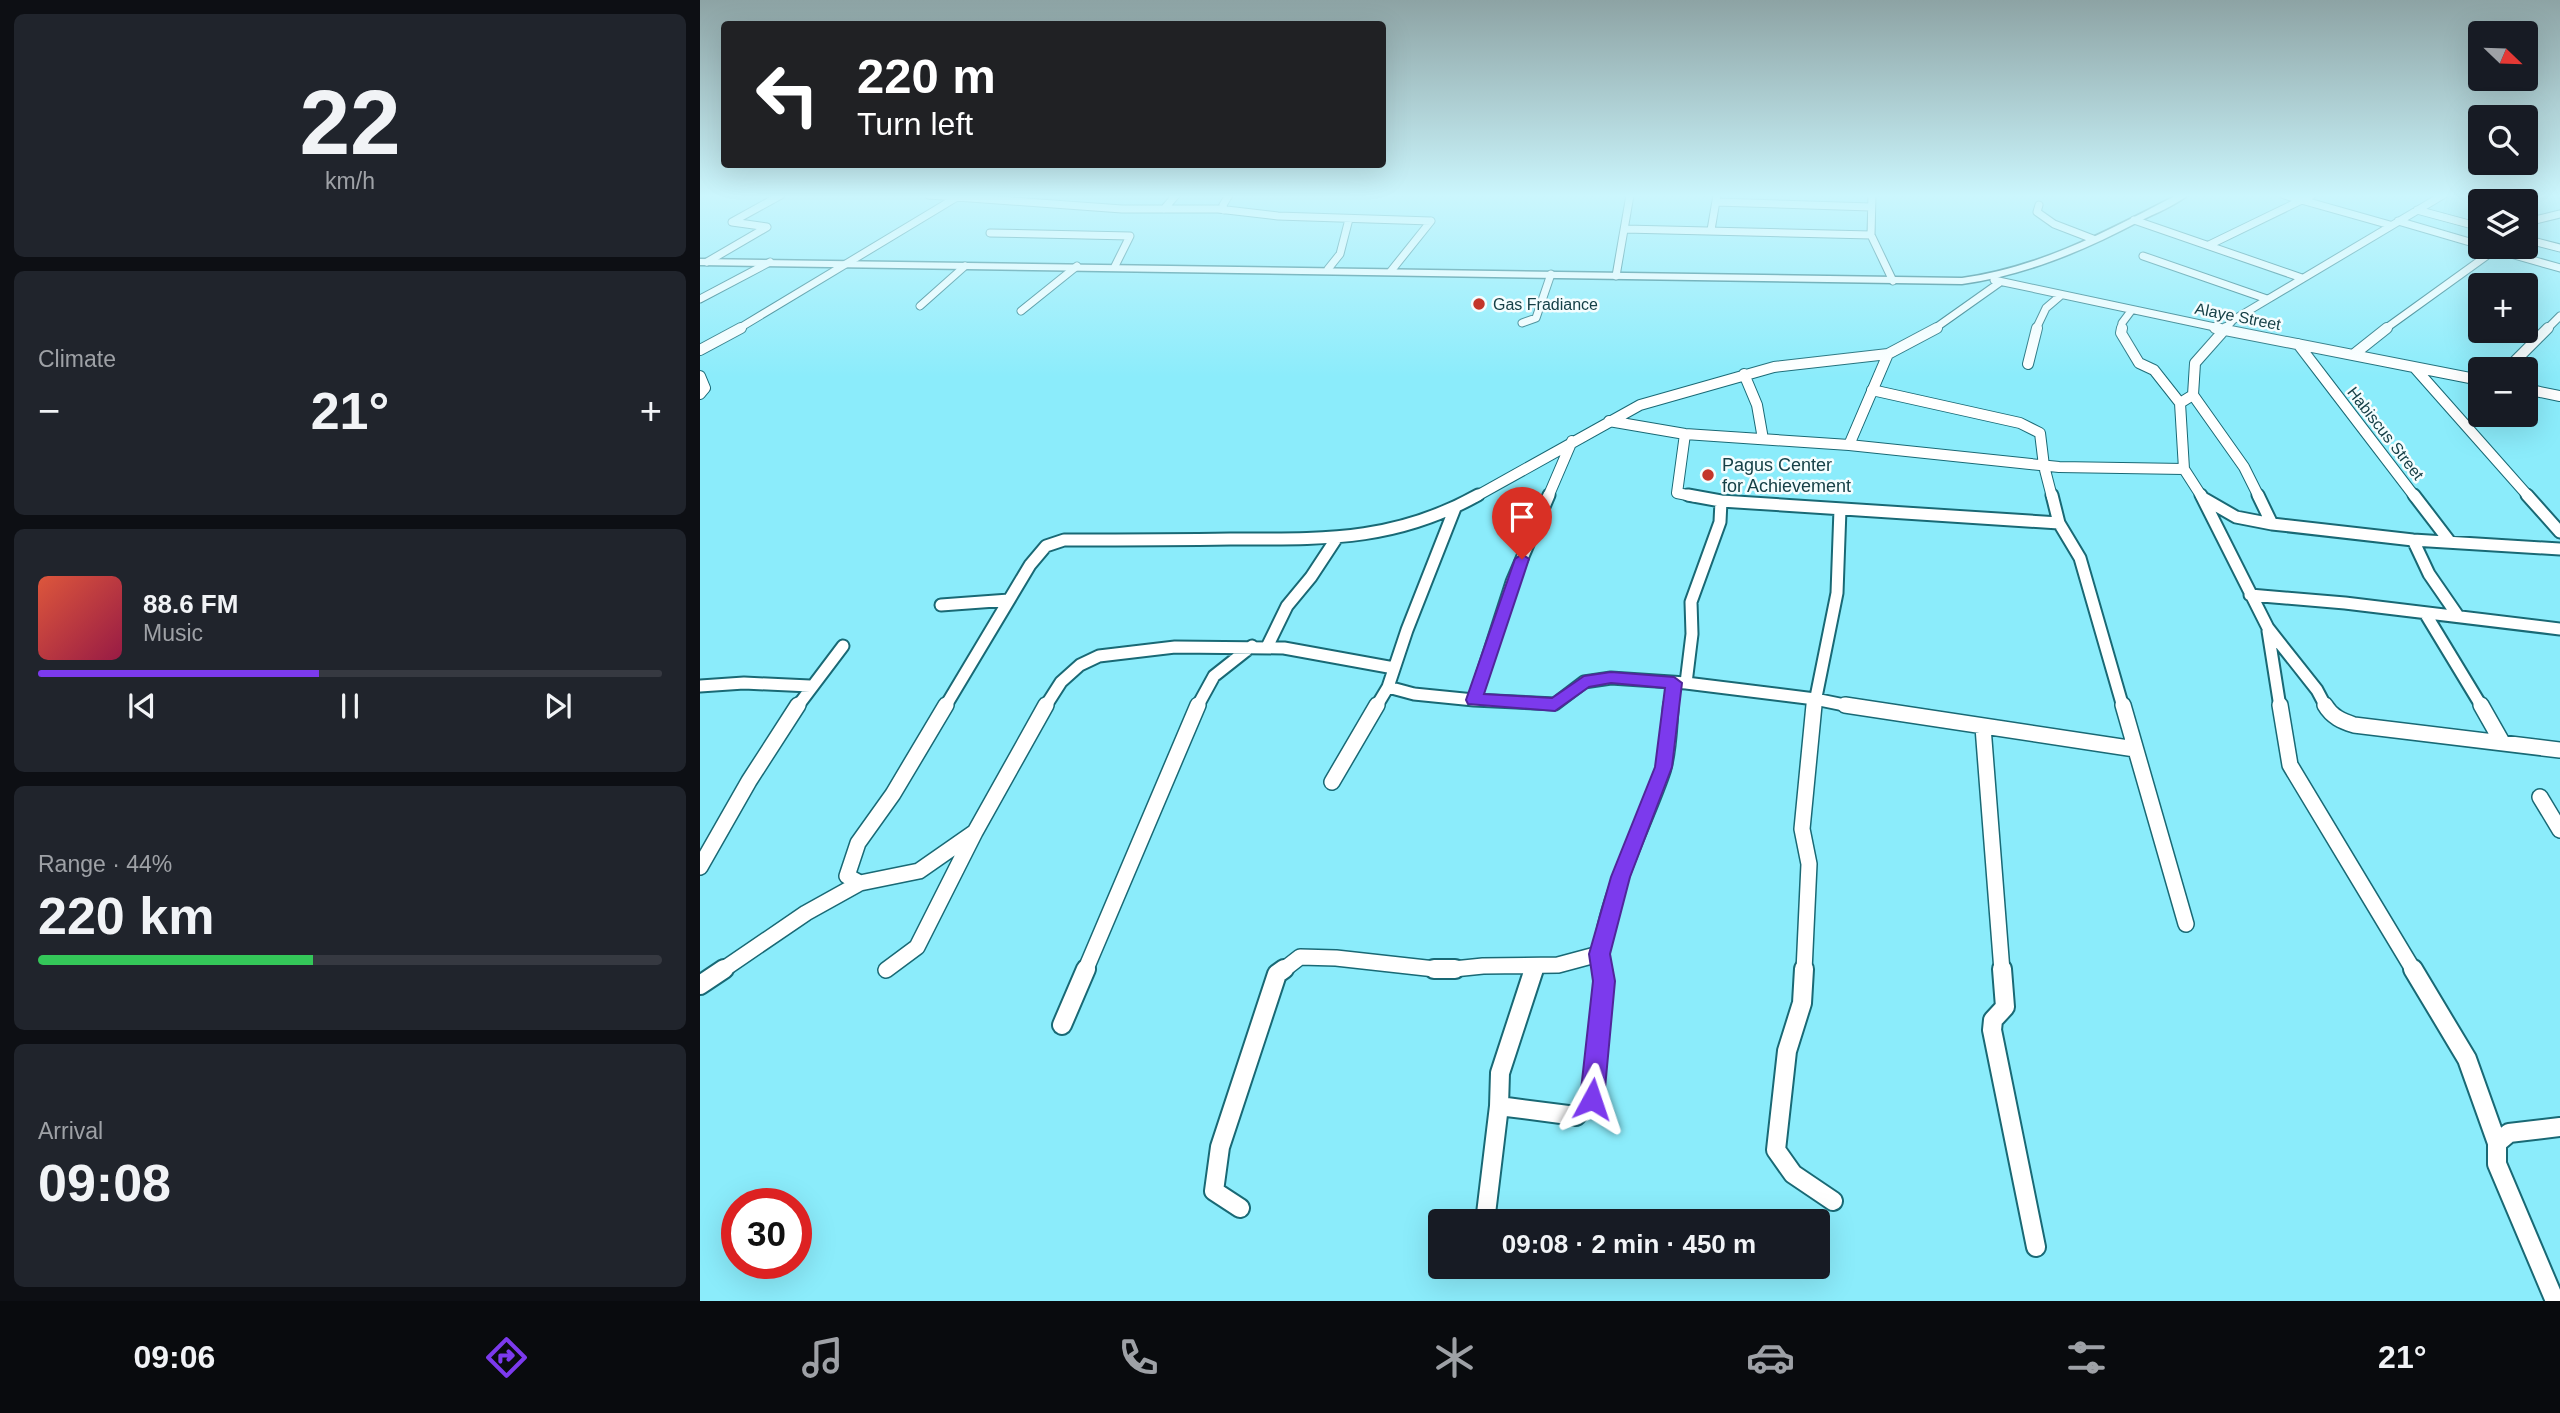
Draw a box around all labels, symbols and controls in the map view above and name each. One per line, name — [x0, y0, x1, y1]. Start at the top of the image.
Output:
north arrow — [2468, 21, 2538, 91]
map controls — [2468, 21, 2538, 427]
icon: left — [742, 49, 833, 140]
text: 220 m — [857, 49, 996, 103]
text: 22 — [299, 72, 401, 173]
button: search — [2468, 105, 2538, 175]
text: Turn left — [857, 106, 973, 142]
text: km/h — [325, 168, 375, 194]
button: layers — [2468, 189, 2538, 259]
button: + — [2468, 273, 2538, 343]
marker: Gas Fradiance — [1471, 296, 1487, 312]
place label: Gas Fradiance — [1493, 296, 1598, 313]
street label: Alaye Street — [2194, 300, 2283, 333]
text: Climate — [38, 346, 116, 372]
button: − — [2468, 357, 2538, 427]
text: 21° — [311, 382, 389, 440]
street label: Habiscus Street — [2344, 384, 2427, 483]
text: − — [38, 390, 60, 432]
text: + — [640, 390, 662, 432]
place label: Pagus Center for Achievement — [1722, 455, 1851, 496]
marker: Pagus Center for Achievement — [1700, 467, 1716, 483]
pin — [1492, 487, 1552, 559]
icon: arrive — [1503, 498, 1541, 536]
text: 88.6 FM — [143, 589, 238, 619]
text: Music — [143, 620, 203, 646]
icon: previous — [123, 687, 161, 725]
icon: pause — [331, 687, 369, 725]
icon: next — [539, 687, 577, 725]
text: Range · 44% — [38, 851, 172, 877]
text: 220 km — [38, 887, 214, 945]
position arrow — [1555, 1062, 1629, 1136]
text: Arrival — [38, 1118, 103, 1144]
text: 09:08 — [38, 1154, 171, 1212]
speed limit sign: 30 — [721, 1188, 812, 1279]
text: 09:08 · 2 min · 450 m — [1502, 1229, 1756, 1259]
icon: directions — [482, 1333, 531, 1382]
icon: music — [798, 1333, 847, 1382]
icon: phone — [1114, 1333, 1163, 1382]
icon: climate — [1430, 1333, 1479, 1382]
icon: car — [1746, 1333, 1795, 1382]
icon: filters — [2062, 1333, 2111, 1382]
text: 09:06 — [133, 1339, 215, 1375]
text: 21° — [2378, 1339, 2427, 1375]

